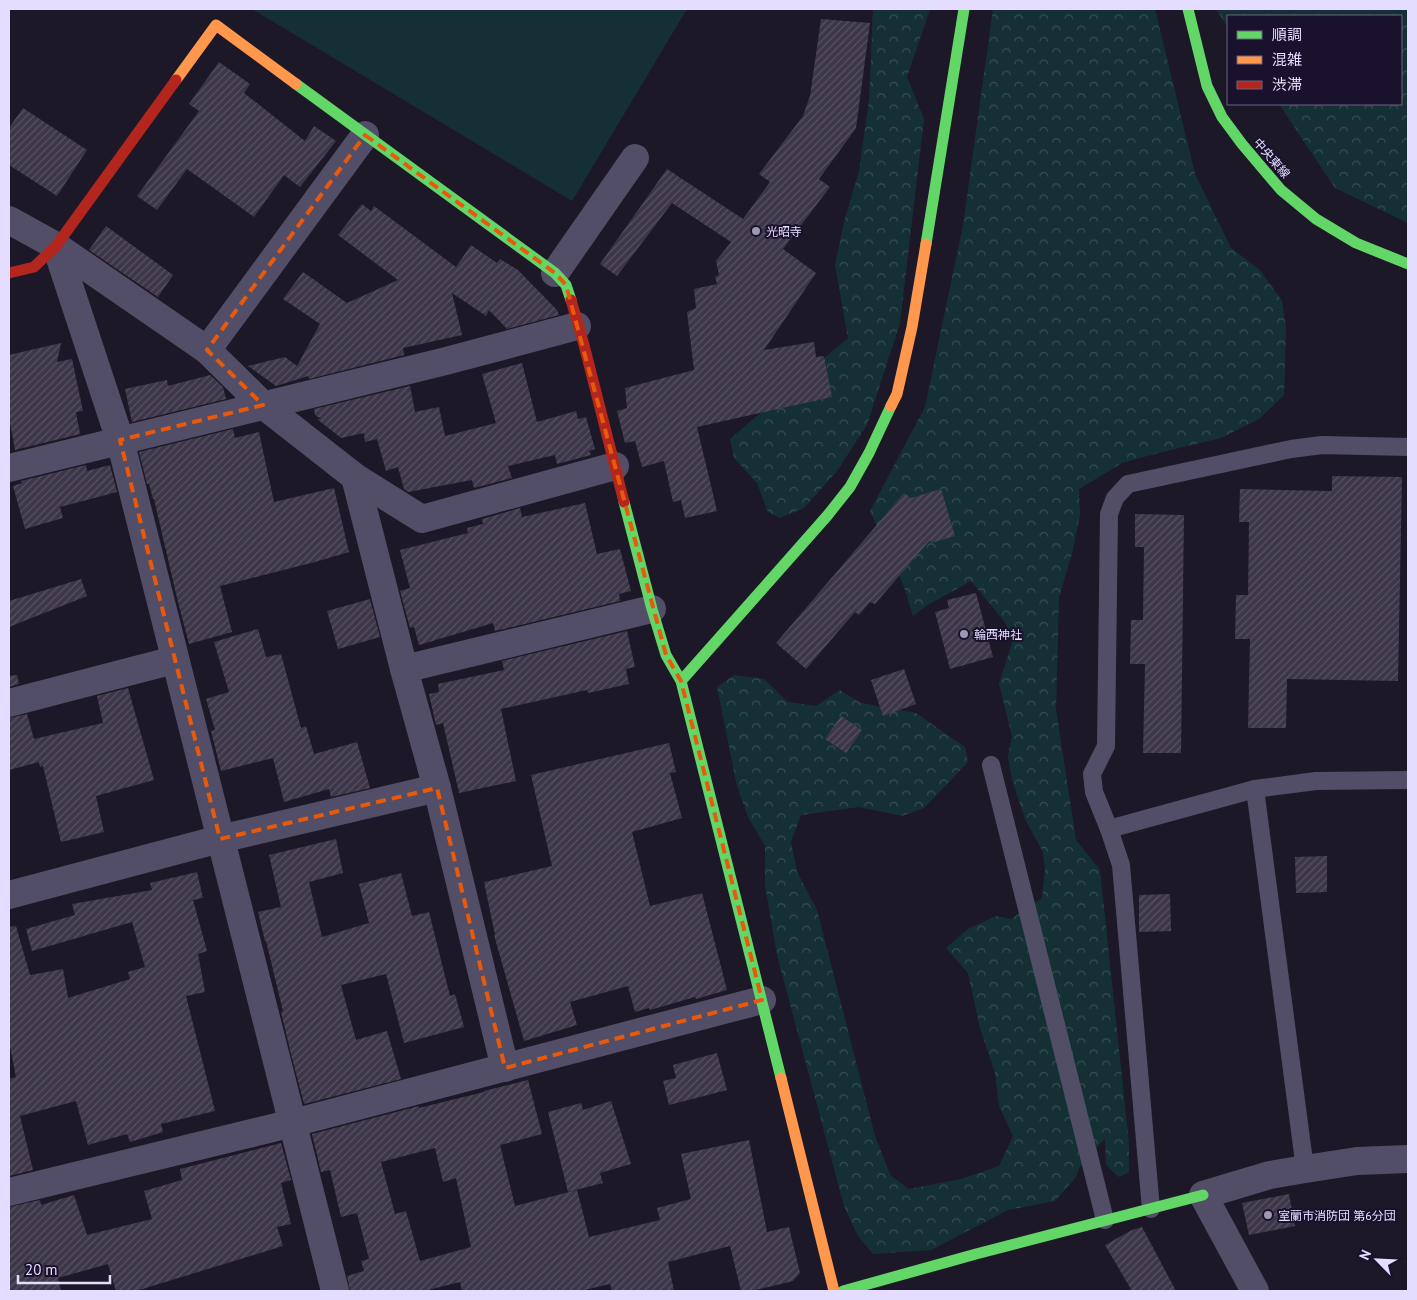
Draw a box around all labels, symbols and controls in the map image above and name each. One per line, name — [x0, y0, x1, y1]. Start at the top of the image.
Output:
legend — [1227, 15, 1402, 105]
text: 順調 — [1272, 25, 1302, 44]
text: 混雑 — [1272, 50, 1302, 69]
text: 渋滞 — [1272, 75, 1302, 94]
street label: 中央東線 — [1251, 135, 1293, 181]
place label: 光昭寺 — [766, 224, 802, 239]
marker: 光昭寺 — [750, 225, 762, 237]
place label: 輪西神社 — [974, 627, 1022, 642]
marker: 輪西神社 — [958, 628, 970, 640]
place label: 室蘭市消防団 第6分団 — [1278, 1208, 1396, 1223]
marker: 室蘭市消防団 第6分団 — [1262, 1209, 1274, 1221]
north arrow — [1352, 1235, 1402, 1285]
text: N — [1355, 1247, 1375, 1263]
scale bar — [18, 1252, 110, 1284]
text: 20 m — [25, 1260, 58, 1279]

